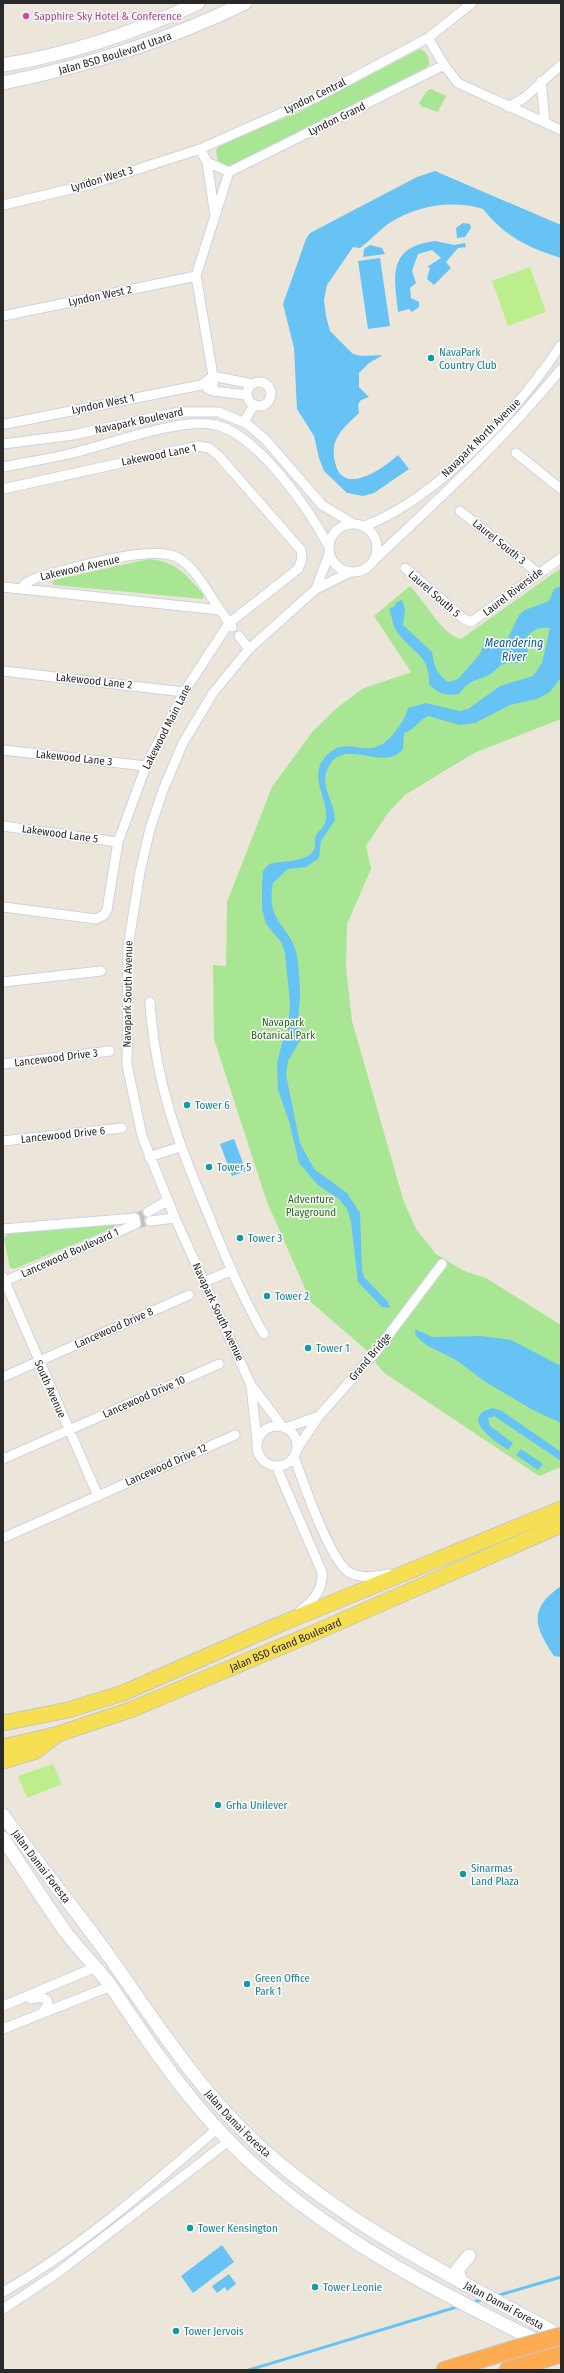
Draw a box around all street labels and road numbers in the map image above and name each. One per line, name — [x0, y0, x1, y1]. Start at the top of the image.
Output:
street label: Jalan BSD Boulevard Utara — [57, 29, 173, 77]
street label: Lyndon Central — [282, 75, 348, 116]
street label: Lyndon Grand — [306, 100, 368, 138]
street label: Lyndon West 3 — [69, 163, 135, 195]
street label: Lyndon West 2 — [67, 283, 133, 309]
street label: Lyndon West 1 — [71, 391, 135, 417]
street label: Navapark North Avenue — [439, 396, 523, 480]
street label: Navapark Boulevard — [94, 405, 184, 437]
street label: Lakewood Lane 1 — [120, 441, 198, 469]
street label: Laurel South 3 — [470, 517, 528, 567]
street label: Lakewood Avenue — [39, 553, 121, 583]
street label: Laurel Riverside — [480, 565, 546, 619]
street label: Laurel South 5 — [405, 568, 463, 620]
street label: Lakewood Lane 2 — [55, 671, 133, 691]
street label: Lakewood Main Lane — [140, 682, 194, 772]
street label: Lakewood Lane 3 — [35, 748, 113, 768]
street label: Lakewood Lane 5 — [21, 822, 99, 846]
street label: Navapark South Avenue — [121, 941, 135, 1047]
street label: Lancewood Drive 3 — [14, 1046, 99, 1070]
street label: Lancewood Drive 6 — [20, 1124, 106, 1146]
street label: Lancewood Boulevard 1 — [19, 1226, 121, 1280]
street label: Navapark South Avenue — [190, 1261, 246, 1363]
street label: Lancewood Drive 8 — [73, 1305, 156, 1351]
street label: Grand Bridge — [346, 1330, 394, 1384]
street label: South Avenue — [31, 1358, 69, 1420]
street label: Lancewood Drive 10 — [101, 1373, 188, 1421]
street label: Lancewood Drive 12 — [123, 1441, 209, 1489]
street label: Jalan BSD Grand Boulevard — [228, 1615, 343, 1674]
street label: Jalan Damai Foresta — [9, 1827, 73, 1905]
street label: Jalan Damai Foresta — [202, 2087, 273, 2160]
street label: Jalan Damai Foresta — [462, 2278, 546, 2332]

